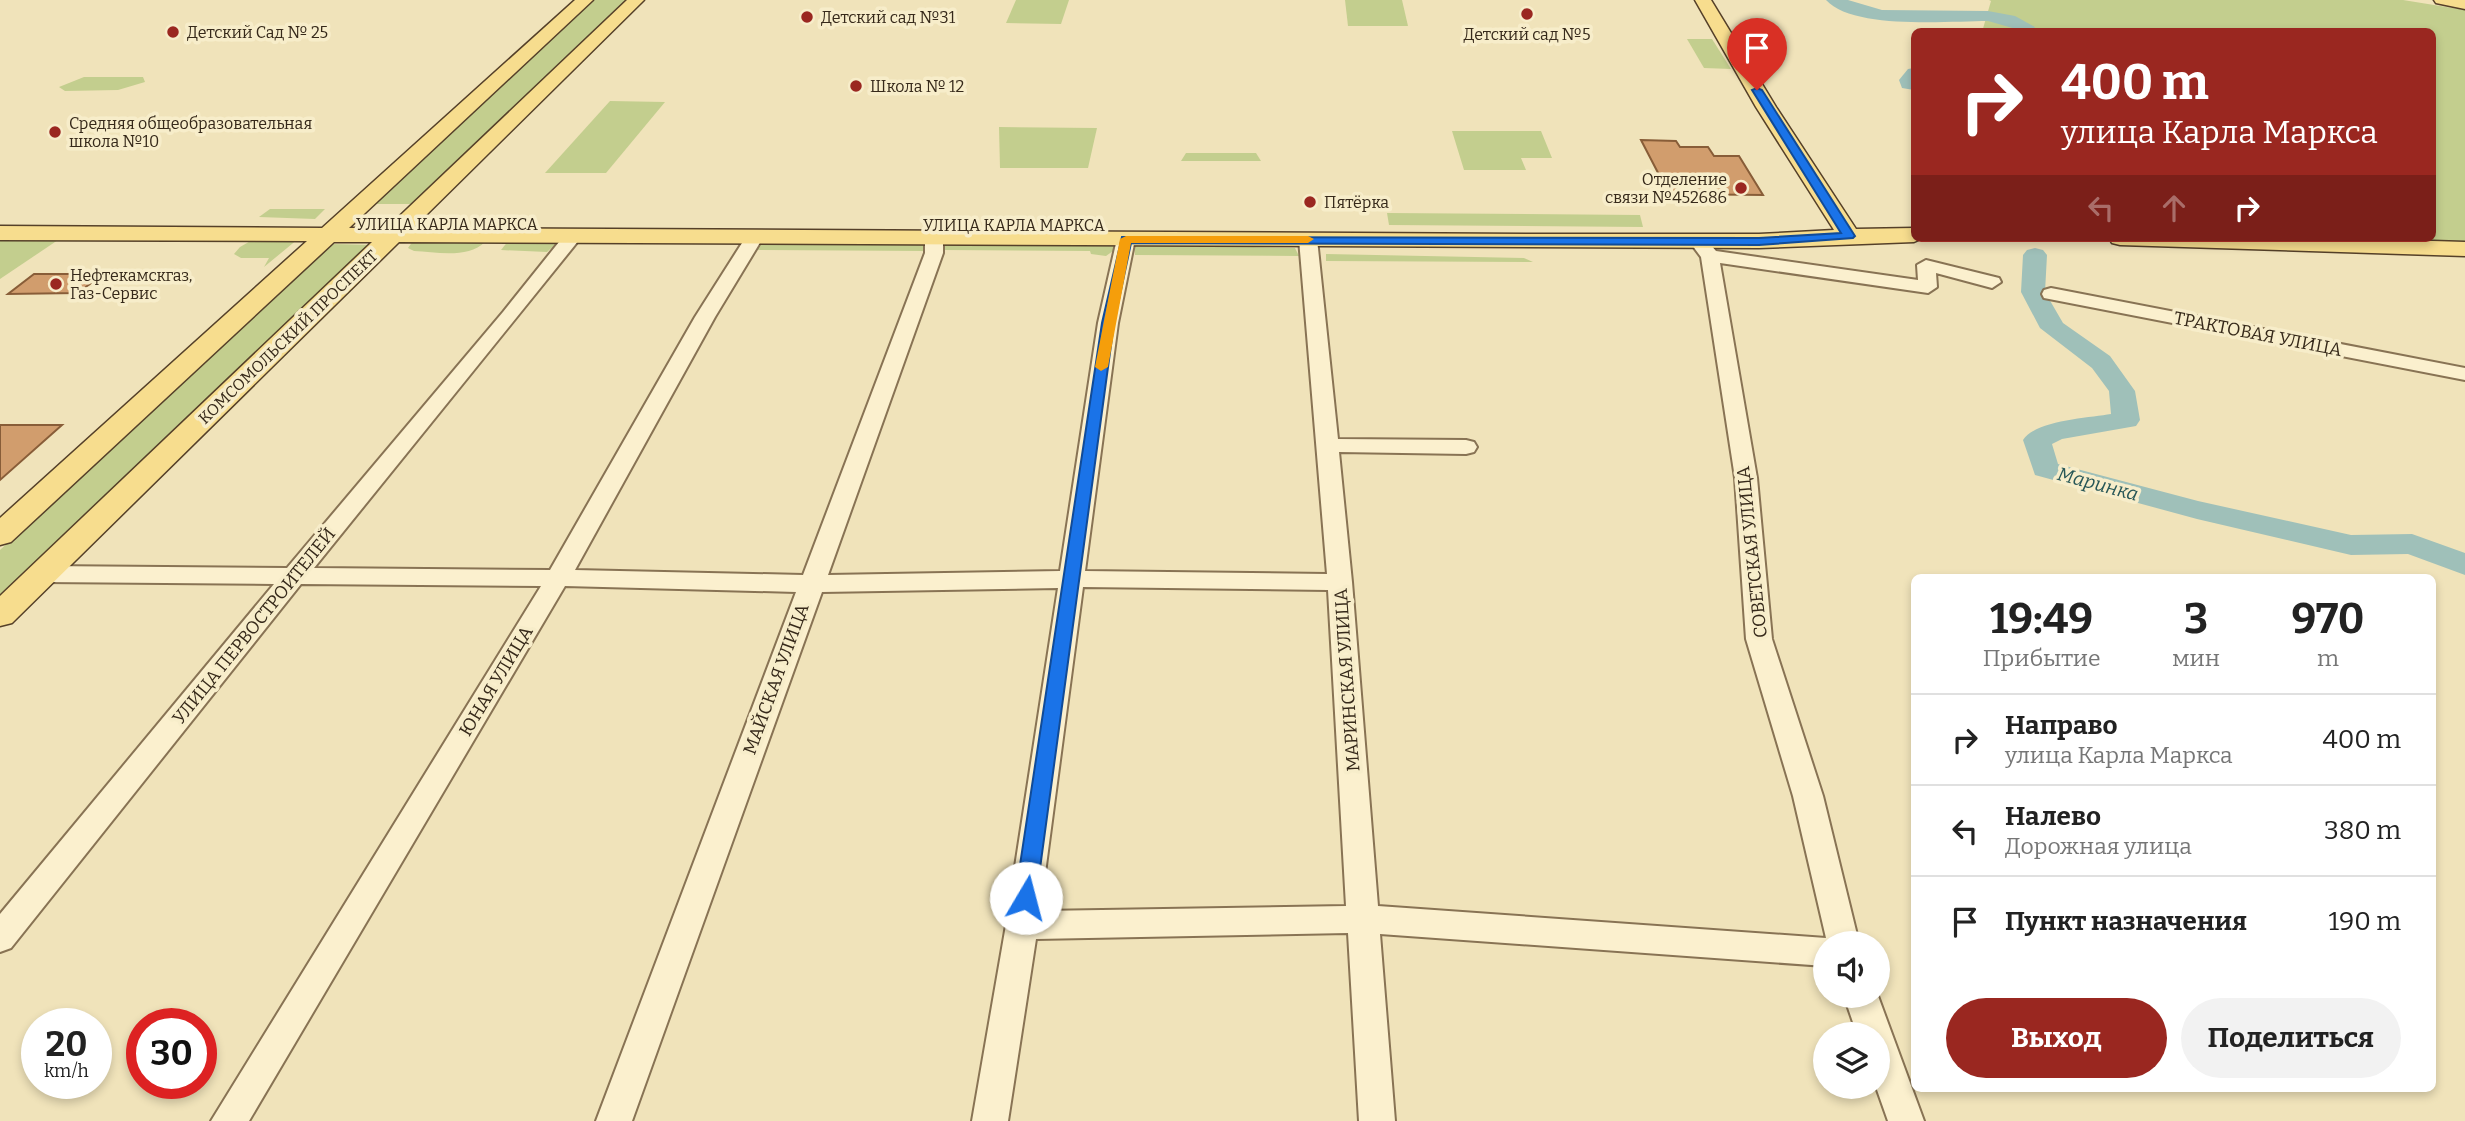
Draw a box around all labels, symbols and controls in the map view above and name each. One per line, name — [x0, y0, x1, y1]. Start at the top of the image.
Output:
marker: Детский сад №5 — [1519, 6, 1535, 22]
place label: Детский сад №31 — [821, 8, 956, 27]
marker: Детский сад №31 — [799, 9, 815, 25]
pin — [1727, 18, 1787, 90]
place label: Детский Сад № 25 — [187, 23, 328, 42]
marker: Детский Сад № 25 — [165, 24, 181, 40]
place label: Детский сад №5 — [1463, 25, 1591, 44]
icon: arrive — [1738, 29, 1776, 67]
text: 400 m — [2061, 53, 2209, 112]
icon: right — [1946, 56, 2037, 147]
place label: Школа № 12 — [870, 77, 964, 96]
marker: Школа № 12 — [848, 78, 864, 94]
text: улица Карла Маркса — [2061, 113, 2378, 151]
place label: Средняя общеобразовательная школа №10 — [69, 114, 312, 151]
marker: Средняя общеобразовательная школа №10 — [47, 124, 63, 140]
place label: Отделение связи №452686 — [1605, 170, 1727, 207]
marker: Отделение связи №452686 — [1733, 180, 1749, 196]
icon: left — [2082, 189, 2120, 227]
icon: ahead — [2155, 189, 2193, 227]
icon: right — [2228, 189, 2266, 227]
place label: Пятёрка — [1324, 193, 1389, 212]
marker: Пятёрка — [1302, 194, 1318, 210]
street label: УЛИЦА КАРЛА МАРКСА — [356, 215, 539, 234]
street label: УЛИЦА КАРЛА МАРКСА — [923, 216, 1106, 235]
street label: КОМСОМОЛЬСКИЙ ПРОСПЕКТ — [194, 246, 382, 428]
place label: Нефтекамскгаз, Газ-Сервис — [70, 266, 192, 303]
marker: Нефтекамскгаз, Газ-Сервис — [48, 276, 64, 292]
street label: ТРАКТОВАЯ УЛИЦА — [2172, 307, 2344, 361]
water label: Маринка — [2055, 462, 2141, 506]
street label: СОВЕТСКАЯ УЛИЦА — [1732, 465, 1772, 639]
street label: УЛИЦА ПЕРВОСТРОИТЕЛЕЙ — [168, 523, 340, 729]
street label: МАРИНСКАЯ УЛИЦА — [1330, 587, 1364, 772]
text: 19:49 — [1990, 594, 2093, 644]
text: 3 — [2184, 594, 2208, 644]
text: 970 — [2292, 594, 2364, 644]
street label: МАЙСКАЯ УЛИЦА — [738, 600, 814, 757]
street label: ЮНАЯ УЛИЦА — [454, 622, 538, 740]
text: Прибытие — [1983, 644, 2101, 672]
text: мин — [2172, 644, 2220, 672]
text: m — [2317, 644, 2339, 672]
text: Направо — [2005, 710, 2118, 741]
icon: right — [1946, 721, 1984, 759]
text: 400 m — [2322, 724, 2401, 755]
text: улица Карла Маркса — [2005, 741, 2233, 769]
text: Налево — [2005, 801, 2101, 832]
icon: left — [1946, 812, 1984, 850]
text: 380 m — [2324, 815, 2401, 846]
text: Дорожная улица — [2005, 832, 2192, 860]
position arrow — [989, 861, 1063, 935]
icon: arrive — [1946, 903, 1984, 941]
text: Пункт назначения — [2005, 906, 2247, 937]
text: 190 m — [2329, 906, 2401, 937]
map controls — [1813, 931, 1890, 1099]
button: sound — [1813, 931, 1890, 1008]
button: Выход — [1946, 998, 2167, 1078]
button: Поделиться — [2181, 998, 2401, 1078]
speed limit sign: 30 — [126, 1008, 217, 1099]
button: layers — [1813, 1022, 1890, 1099]
text: 20 — [46, 1023, 87, 1065]
text: km/h — [44, 1060, 89, 1082]

